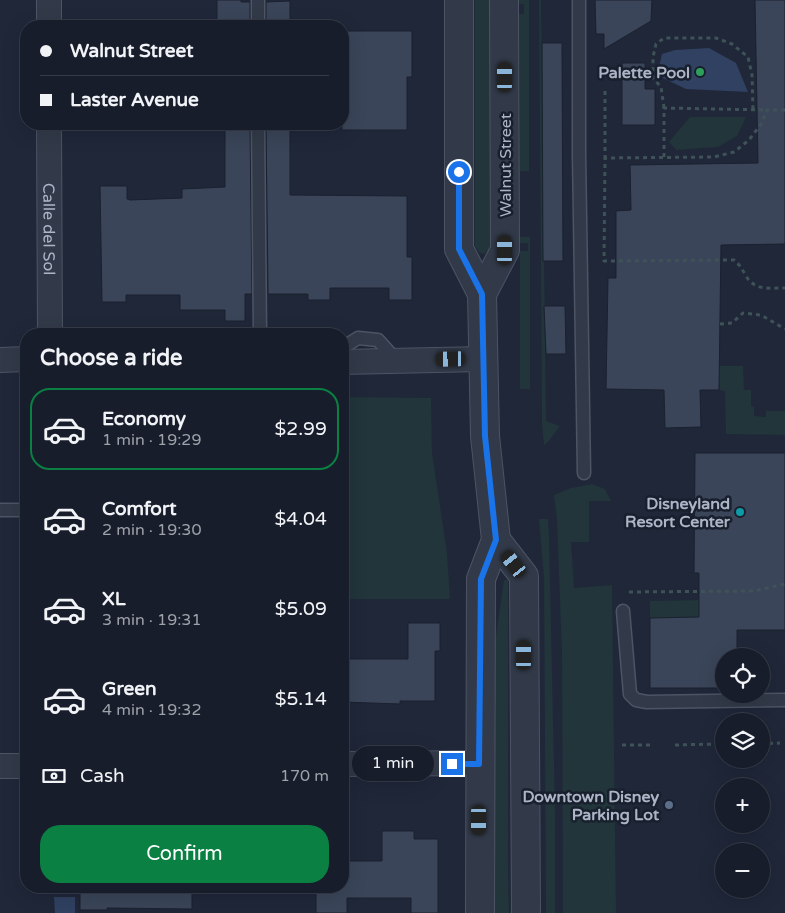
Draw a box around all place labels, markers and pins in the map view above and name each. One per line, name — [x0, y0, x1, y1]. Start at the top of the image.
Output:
place label: Palette Pool — [598, 63, 690, 83]
marker: Palette Pool — [694, 66, 706, 78]
place label: Disneyland Resort Center — [625, 494, 731, 532]
marker: Disneyland Resort Center — [734, 506, 746, 518]
place label: Downtown Disney Parking Lot — [522, 787, 660, 825]
marker: Downtown Disney Parking Lot — [663, 799, 675, 811]

